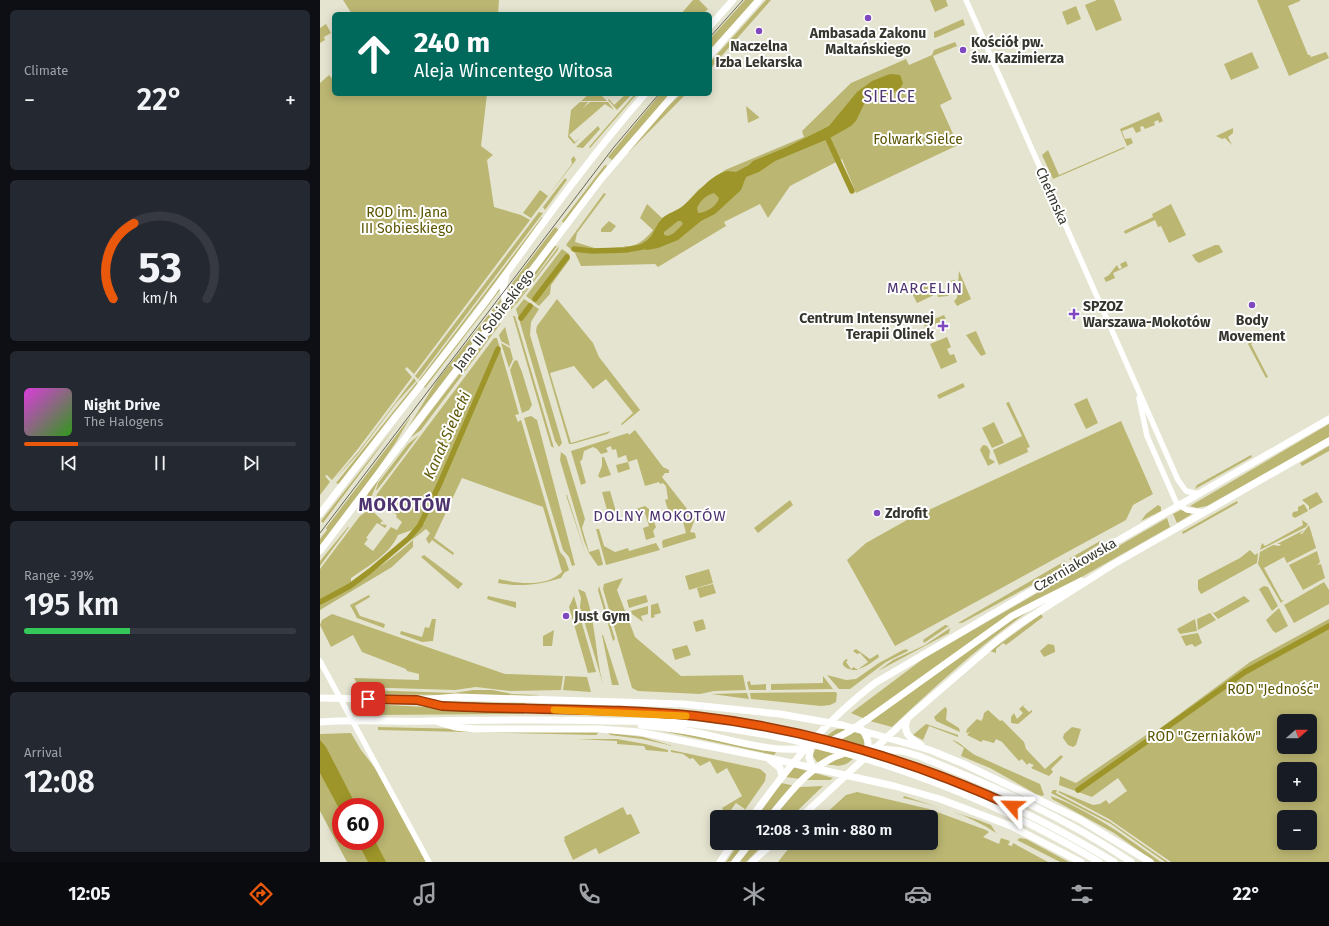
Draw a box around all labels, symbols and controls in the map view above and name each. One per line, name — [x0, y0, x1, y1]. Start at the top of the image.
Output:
marker: Ambasada Zakonu Maltańskiego — [863, 13, 873, 23]
place label: Ambasada Zakonu Maltańskiego — [809, 25, 926, 58]
text: 240 m — [414, 26, 490, 59]
marker: Naczelna Izba Lekarska — [754, 26, 764, 36]
icon: ahead — [348, 28, 400, 80]
place label: Kościół pw. św. Kazimierza — [971, 34, 1064, 67]
place label: Naczelna Izba Lekarska — [716, 38, 803, 71]
marker: Kościół pw. św. Kazimierza — [958, 45, 968, 55]
text: Aleja Wincentego Witosa — [414, 60, 613, 82]
text: Climate — [24, 63, 68, 78]
text: 22° — [137, 82, 183, 118]
text: − — [24, 87, 35, 114]
text: + — [285, 87, 296, 114]
district label: SIELCE — [864, 87, 916, 106]
park label: Folwark Sielce — [873, 131, 963, 148]
street label: Chełmska — [1032, 165, 1072, 227]
park label: ROD im. Jana III Sobieskiego — [361, 204, 453, 237]
text: 53 — [138, 242, 182, 292]
street label: Jana III Sobieskiego — [450, 265, 538, 375]
district label: MARCELIN — [887, 279, 963, 297]
text: km/h — [142, 289, 178, 306]
place label: SPZOZ Warszawa-Mokotów — [1083, 298, 1211, 331]
marker: Body Movement — [1247, 300, 1257, 310]
marker: SPZOZ Warszawa-Mokotów — [1068, 308, 1080, 320]
place label: Centrum Intensywnej Terapii Olinek — [799, 310, 934, 343]
place label: Body Movement — [1219, 312, 1286, 345]
marker: Centrum Intensywnej Terapii Olinek — [937, 320, 949, 332]
water label: Kanał Sielecki — [420, 388, 474, 482]
text: Night Drive — [84, 396, 160, 414]
text: The Halogens — [84, 414, 163, 429]
icon: previous — [58, 452, 80, 474]
icon: pause — [149, 452, 171, 474]
icon: next — [240, 452, 262, 474]
district label: MOKOTÓW — [358, 493, 452, 516]
place label: Zdrofit — [885, 505, 928, 522]
district label: DOLNY MOKOTÓW — [593, 507, 727, 525]
marker: Zdrofit — [872, 508, 882, 518]
street label: Czerniakowska — [1030, 534, 1120, 596]
text: Range · 39% — [24, 568, 94, 583]
text: 195 km — [24, 587, 119, 623]
place label: Just Gym — [573, 608, 630, 625]
marker: Just Gym — [561, 611, 571, 621]
park label: ROD "Jedność" — [1227, 681, 1319, 698]
pin — [351, 682, 385, 716]
icon: arrive — [357, 688, 379, 710]
north arrow — [1277, 714, 1317, 754]
map controls — [1277, 714, 1317, 850]
park label: ROD "Czerniaków" — [1147, 728, 1261, 745]
text: Arrival — [24, 745, 62, 760]
button: + — [1277, 762, 1317, 802]
text: 12:08 — [24, 764, 95, 800]
position arrow — [991, 785, 1033, 827]
speed limit sign: 60 — [332, 798, 384, 850]
button: − — [1277, 810, 1317, 850]
text: 12:08 · 3 min · 880 m — [756, 821, 892, 839]
icon: directions — [247, 880, 275, 908]
icon: music — [411, 880, 439, 908]
icon: phone — [575, 880, 603, 908]
icon: climate — [740, 880, 768, 908]
icon: car — [904, 880, 932, 908]
icon: filters — [1068, 880, 1096, 908]
text: 12:05 — [68, 883, 110, 905]
text: 22° — [1233, 883, 1261, 905]

